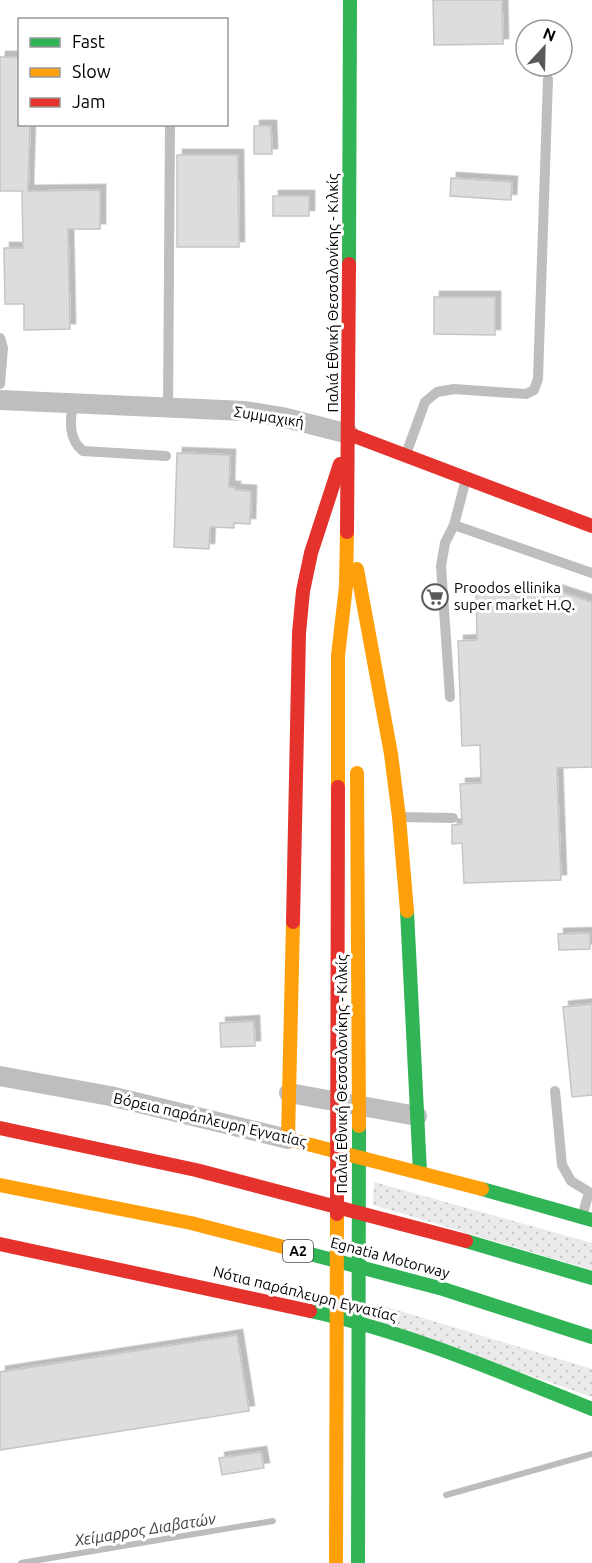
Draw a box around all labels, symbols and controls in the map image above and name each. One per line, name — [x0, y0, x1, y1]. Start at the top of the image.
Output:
legend — [18, 18, 228, 126]
north arrow — [514, 18, 574, 78]
text: N — [541, 24, 559, 45]
text: Fast — [72, 31, 105, 51]
text: Slow — [72, 61, 111, 81]
text: Jam — [72, 91, 106, 111]
street label: Παλιά Εθνική Θεσσαλονίκης - Κιλκίς — [324, 173, 341, 413]
street label: Συμμαχική — [233, 403, 305, 430]
place label: Proodos ellinika super market H.Q. — [454, 579, 575, 613]
supermarket icon: Proodos ellinika super market H.Q. — [420, 582, 450, 612]
street label: Παλιά Εθνική Θεσσαλονίκης - Κιλκίς — [333, 954, 350, 1194]
street label: Βόρεια παράπλευρη Εγνατίας — [112, 1089, 308, 1150]
street label: Egnatia Motorway — [329, 1233, 452, 1282]
road number: Α2 — [283, 1240, 313, 1262]
street label: Νότια παράπλευρη Εγνατίας — [211, 1262, 399, 1325]
water label: Χείμαρρος Διαβατών — [72, 1509, 218, 1550]

